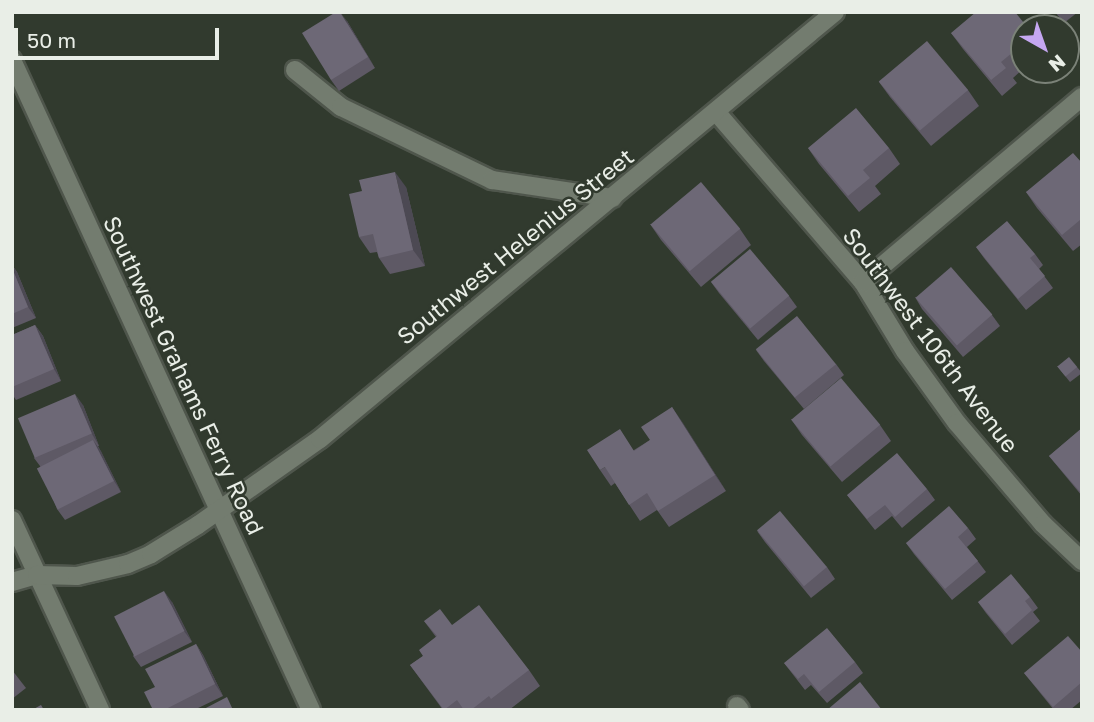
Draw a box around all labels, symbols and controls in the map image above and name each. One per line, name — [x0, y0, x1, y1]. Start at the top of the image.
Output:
scale bar — [18, 14, 222, 58]
north arrow — [1010, 14, 1080, 84]
text: 50 m — [27, 27, 76, 53]
text: N — [1045, 50, 1070, 77]
street label: Southwest Helenius Street — [391, 142, 639, 350]
street label: Southwest Grahams Ferry Road — [98, 211, 270, 539]
street label: Southwest 106th Avenue — [838, 222, 1024, 458]

